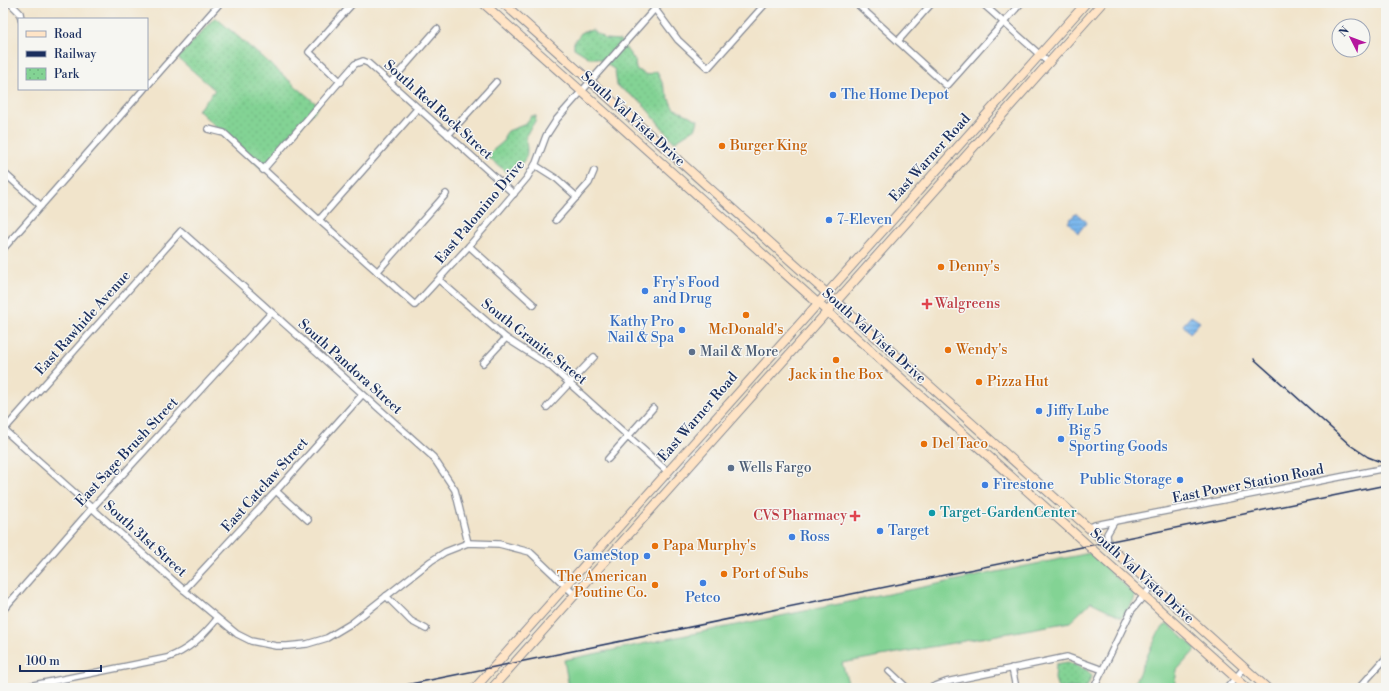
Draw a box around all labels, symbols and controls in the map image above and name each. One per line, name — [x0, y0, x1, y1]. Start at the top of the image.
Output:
legend — [18, 18, 148, 90]
north arrow — [1331, 18, 1371, 58]
text: N — [1336, 24, 1353, 40]
text: Road — [54, 27, 82, 42]
text: Railway — [54, 47, 96, 62]
street label: South Red Rock Street — [380, 56, 496, 164]
text: Park — [54, 67, 80, 82]
street label: South Val Vista Drive — [577, 67, 689, 171]
place label: The Home Depot — [841, 86, 949, 104]
marker: The Home Depot — [828, 90, 838, 100]
street label: East Warner Road — [886, 110, 974, 206]
place label: Burger King — [729, 137, 808, 155]
marker: Burger King — [717, 141, 727, 151]
street label: East Palomino Drive — [431, 156, 529, 268]
place label: 7-Eleven — [837, 211, 893, 229]
marker: 7-Eleven — [824, 215, 834, 225]
place label: Denny's — [949, 258, 1000, 276]
marker: Denny's — [936, 262, 946, 272]
street label: East Rawhide Avenue — [31, 267, 135, 379]
place label: Fry's Food and Drug — [653, 274, 719, 308]
street label: South Val Vista Drive — [818, 284, 930, 388]
marker: Fry's Food and Drug — [640, 286, 650, 296]
street label: South Granite Street — [478, 295, 590, 389]
place label: Walgreens — [934, 295, 1000, 313]
marker: Walgreens — [922, 299, 932, 309]
marker: McDonald's — [741, 310, 751, 320]
place label: Kathy Pro Nail & Spa — [608, 313, 675, 347]
street label: South Pandora Street — [294, 315, 406, 419]
place label: McDonald's — [709, 321, 783, 339]
marker: Kathy Pro Nail & Spa — [677, 325, 687, 335]
place label: Wendy's — [955, 341, 1007, 359]
place label: Mail & More — [700, 343, 778, 361]
marker: Wendy's — [943, 345, 953, 355]
marker: Mail & More — [687, 347, 697, 357]
marker: Jack in the Box — [831, 355, 841, 365]
place label: Jack in the Box — [788, 366, 884, 384]
street label: East Warner Road — [654, 368, 742, 465]
place label: Pizza Hut — [987, 373, 1049, 391]
marker: Pizza Hut — [974, 377, 984, 387]
street label: East Sage Brush Street — [72, 394, 182, 510]
place label: Jiffy Lube — [1046, 402, 1109, 420]
marker: Jiffy Lube — [1034, 406, 1044, 416]
place label: Big 5 Sporting Goods — [1068, 422, 1168, 456]
street label: East Catclaw Street — [218, 434, 312, 536]
marker: Big 5 Sporting Goods — [1056, 434, 1066, 444]
place label: Del Taco — [932, 435, 988, 453]
marker: Del Taco — [919, 439, 929, 449]
place label: Wells Fargo — [738, 459, 812, 477]
street label: East Power Station Road — [1171, 460, 1325, 508]
marker: Wells Fargo — [726, 463, 736, 473]
place label: Public Storage — [1080, 471, 1172, 489]
marker: Public Storage — [1175, 475, 1185, 485]
place label: Firestone — [993, 476, 1054, 494]
marker: Firestone — [980, 480, 990, 490]
street label: South 31st Street — [100, 497, 190, 581]
place label: Target-GardenCenter — [940, 504, 1077, 522]
place label: CVS Pharmacy — [753, 507, 847, 525]
marker: Target-GardenCenter — [927, 508, 937, 518]
marker: CVS Pharmacy — [850, 511, 860, 521]
place label: Target — [888, 522, 929, 540]
street label: South Val Vista Drive — [1086, 524, 1198, 628]
marker: Target — [875, 526, 885, 536]
place label: Ross — [800, 528, 830, 546]
marker: Ross — [787, 532, 797, 542]
place label: Papa Murphy's — [663, 537, 756, 555]
marker: Papa Murphy's — [650, 541, 660, 551]
place label: GameStop — [573, 547, 639, 565]
marker: GameStop — [642, 551, 652, 561]
place label: Port of Subs — [732, 565, 809, 583]
place label: The American Poutine Co. — [557, 568, 648, 602]
marker: Port of Subs — [719, 569, 729, 579]
marker: Petco — [698, 578, 708, 588]
marker: The American Poutine Co. — [650, 580, 660, 590]
place label: Petco — [685, 589, 721, 607]
scale bar — [20, 647, 101, 673]
text: 100 m — [26, 654, 60, 669]

